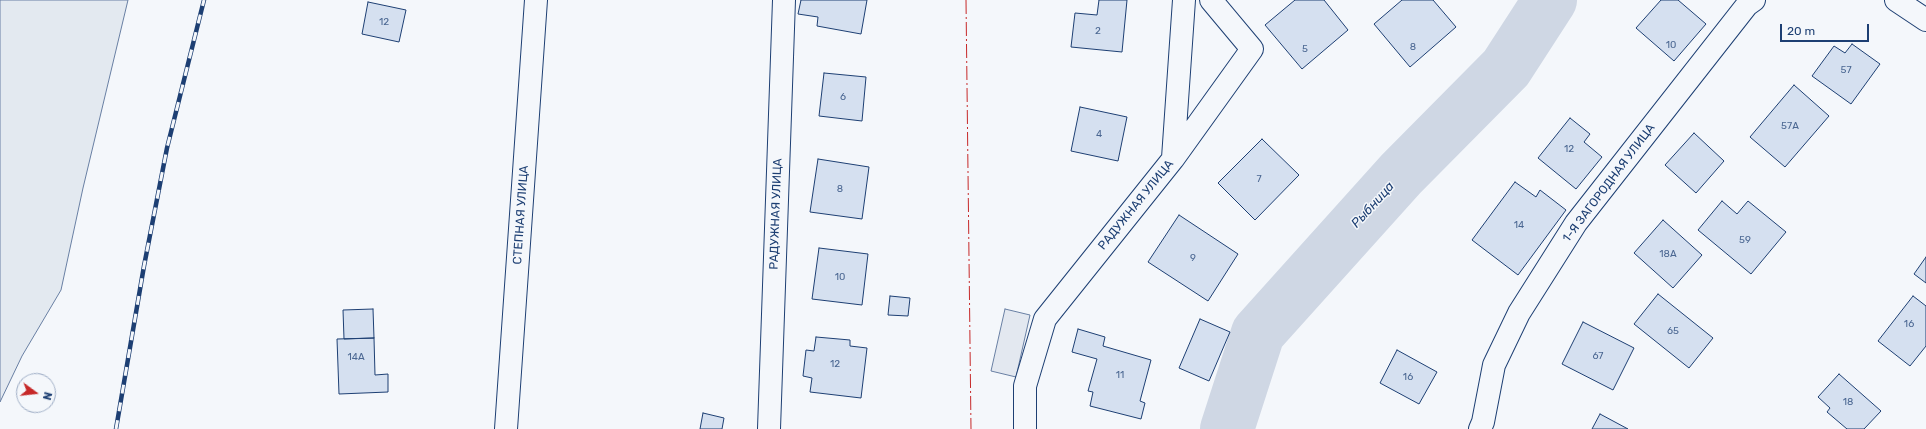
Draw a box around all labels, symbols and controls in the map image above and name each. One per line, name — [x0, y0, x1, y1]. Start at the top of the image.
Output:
house number: 12 — [379, 16, 389, 28]
scale bar — [1782, 16, 1871, 42]
text: 20 m — [1787, 24, 1815, 38]
house number: 2 — [1095, 25, 1101, 37]
house number: 10 — [1666, 39, 1676, 51]
house number: 8 — [1410, 41, 1416, 53]
house number: 5 — [1302, 43, 1308, 55]
house number: 57 — [1840, 64, 1852, 76]
house number: 6 — [840, 91, 846, 103]
house number: 57А — [1781, 120, 1799, 132]
street label: 1-Я ЗАГОРОДНАЯ УЛИЦА — [1560, 121, 1658, 245]
house number: 4 — [1096, 128, 1102, 140]
house number: 12 — [1564, 143, 1574, 155]
street label: РАДУЖНАЯ УЛИЦА — [1095, 157, 1177, 253]
street label: РАДУЖНАЯ УЛИЦА — [767, 158, 785, 270]
street label: СТЕПНАЯ УЛИЦА — [510, 165, 532, 265]
house number: 7 — [1256, 173, 1262, 185]
water label: Рыбница — [1348, 179, 1398, 231]
house number: 8 — [837, 183, 843, 195]
house number: 14 — [1514, 219, 1524, 231]
house number: 59 — [1739, 234, 1751, 246]
house number: 18А — [1659, 248, 1677, 260]
house number: 9 — [1190, 252, 1196, 264]
house number: 10 — [835, 271, 845, 283]
house number: 16 — [1904, 318, 1914, 330]
house number: 65 — [1667, 325, 1679, 337]
house number: 67 — [1593, 350, 1603, 362]
house number: 14А — [347, 351, 365, 363]
house number: 12 — [830, 358, 840, 370]
house number: 11 — [1116, 369, 1124, 381]
house number: 16 — [1403, 371, 1413, 383]
north arrow — [16, 373, 56, 413]
text: N — [40, 390, 54, 401]
house number: 18 — [1843, 396, 1853, 408]

